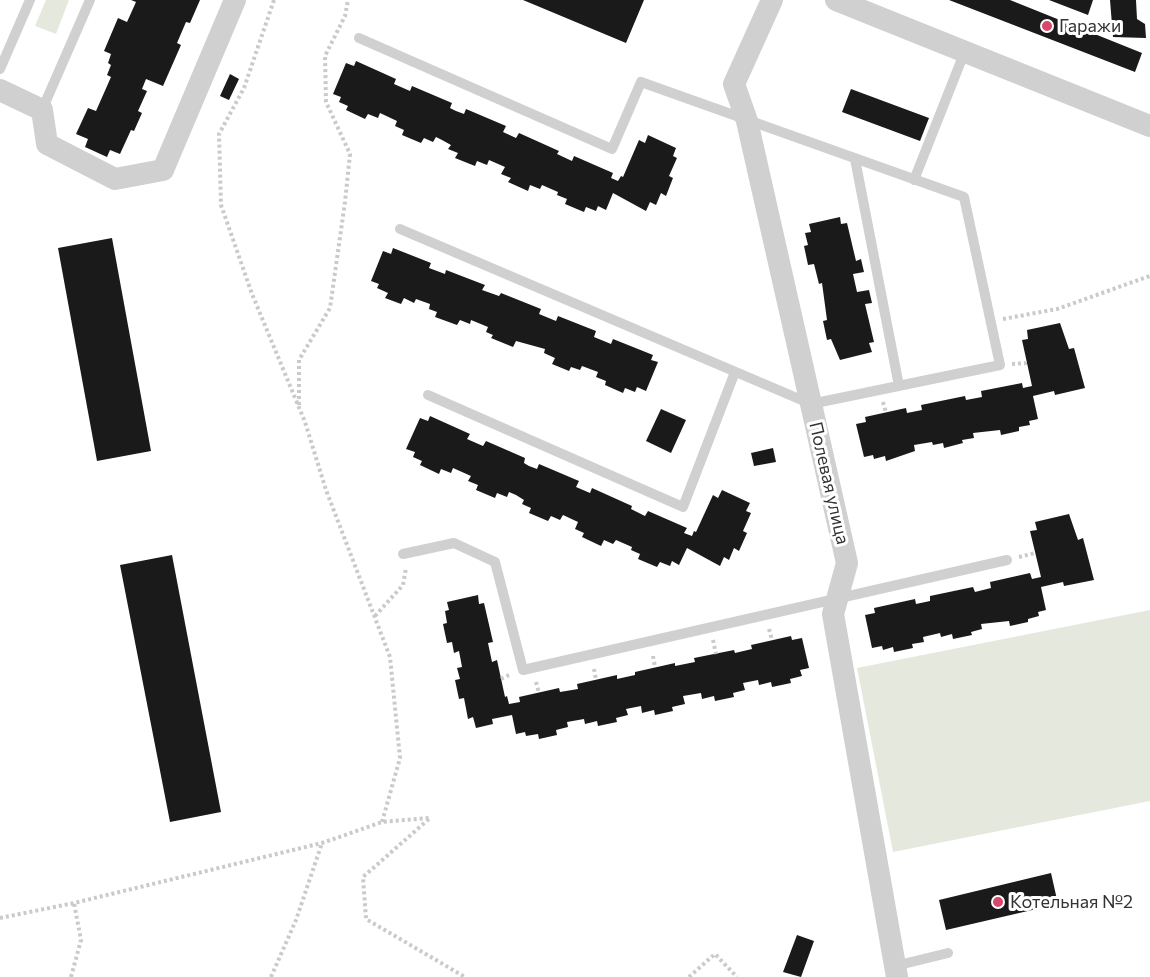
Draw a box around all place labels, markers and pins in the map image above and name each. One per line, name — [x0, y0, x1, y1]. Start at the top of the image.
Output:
place label: Гаражи — [1059, 15, 1121, 37]
marker: Гаражи — [1040, 19, 1054, 33]
place label: Котельная №2 — [1010, 891, 1133, 913]
marker: Котельная №2 — [991, 895, 1005, 909]

